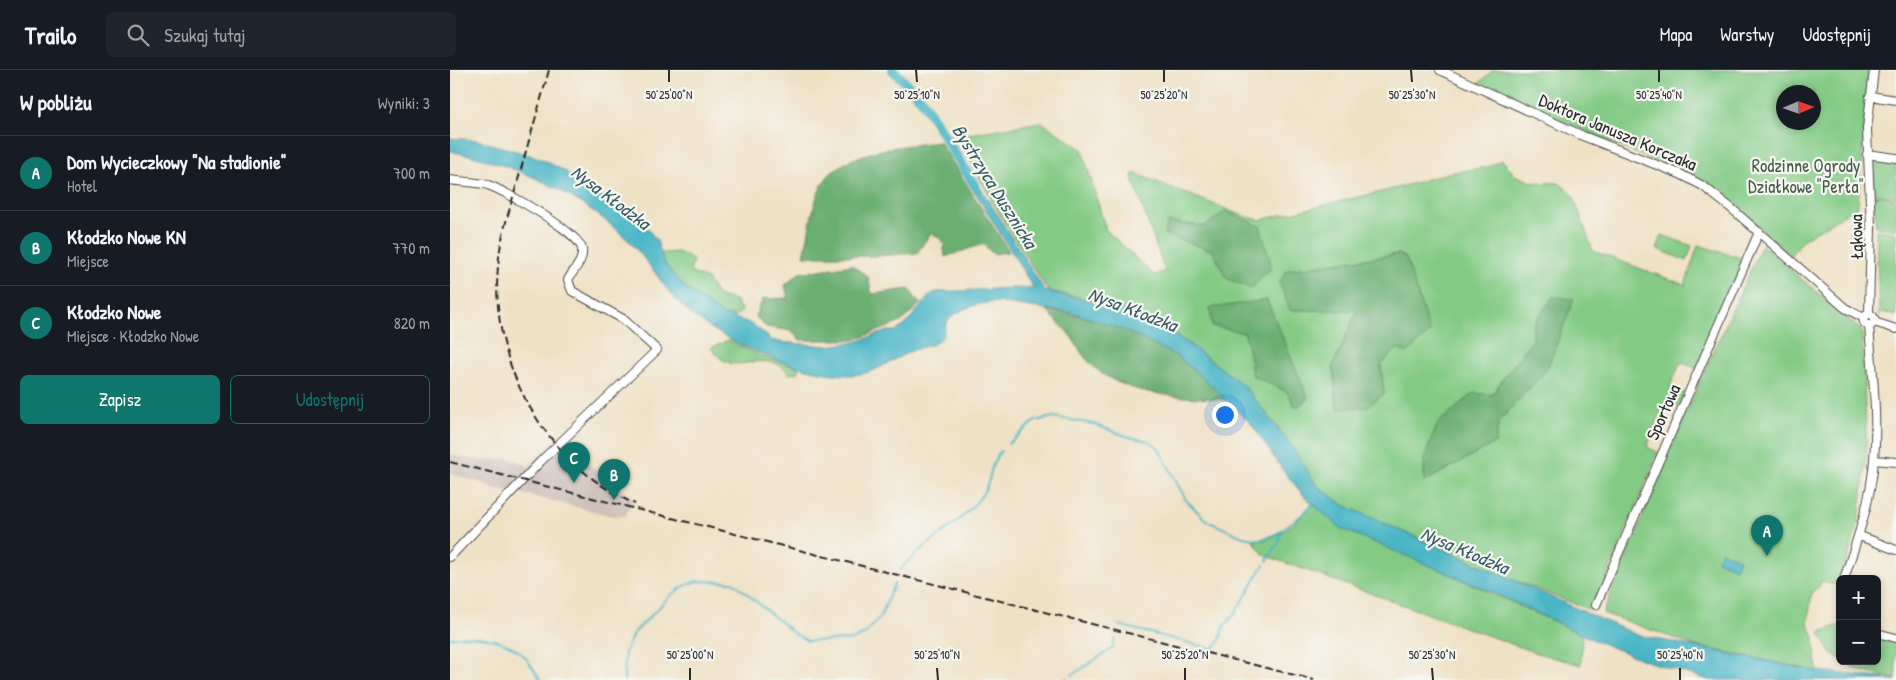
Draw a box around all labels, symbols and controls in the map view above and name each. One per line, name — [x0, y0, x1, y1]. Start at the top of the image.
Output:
search box — [106, 12, 456, 57]
text: Trailo — [25, 19, 76, 51]
icon: search — [124, 21, 152, 49]
text: Szukaj tutaj — [164, 22, 246, 48]
text: Mapa — [1660, 22, 1692, 47]
text: Warstwy — [1720, 22, 1774, 47]
text: Udostępnij — [1802, 22, 1871, 47]
north arrow — [1776, 85, 1821, 130]
text: 50°25'00"N — [646, 86, 692, 103]
text: 50°25'10"N — [894, 86, 940, 103]
text: 50°25'20"N — [1141, 86, 1187, 103]
text: 50°25'30"N — [1389, 86, 1435, 103]
text: 50°25'40"N — [1636, 86, 1682, 103]
street label: Doktora Janusza Korczaka — [1535, 87, 1701, 177]
text: W pobliżu — [20, 88, 92, 117]
text: Wyniki: 3 — [378, 92, 430, 114]
water label: Bystrzyca Dusznicka — [946, 119, 1045, 255]
text: Dom Wycieczkowy "Na stadionie" — [67, 149, 287, 175]
park label: Rodzinne Ogrody Działkowe "Perła" — [1748, 153, 1864, 199]
water label: Nysa Kłodzka — [566, 159, 658, 237]
text: A — [32, 162, 40, 184]
text: 700 m — [393, 162, 430, 184]
text: Hotel — [67, 175, 97, 197]
street label: Łąkowa — [1843, 214, 1869, 260]
text: Kłodzko Nowe KN — [67, 224, 186, 250]
text: B — [32, 237, 40, 259]
text: 770 m — [392, 237, 430, 259]
text: Miejsce — [67, 250, 109, 272]
water label: Nysa Kłodzka — [1085, 280, 1183, 339]
text: Kłodzko Nowe — [67, 299, 161, 325]
text: C — [32, 312, 40, 334]
text: 820 m — [394, 312, 430, 334]
text: Miejsce · Kłodzko Nowe — [67, 325, 199, 347]
button: Zapisz — [20, 375, 220, 424]
button: Udostępnij — [230, 375, 430, 424]
street label: Sportowa — [1640, 380, 1686, 444]
your location — [1212, 402, 1238, 428]
pin: C — [558, 442, 590, 483]
pin: B — [598, 459, 630, 500]
pin: A — [1751, 515, 1783, 556]
water label: Nysa Kłodzka — [1417, 520, 1515, 581]
map controls — [1836, 575, 1881, 665]
button: + — [1836, 575, 1881, 620]
button: − — [1836, 620, 1881, 665]
text: 50°25'00"N — [667, 646, 713, 663]
text: 50°25'10"N — [914, 646, 960, 663]
text: 50°25'20"N — [1162, 646, 1208, 663]
text: 50°25'30"N — [1409, 646, 1455, 663]
text: 50°25'40"N — [1657, 646, 1703, 663]

